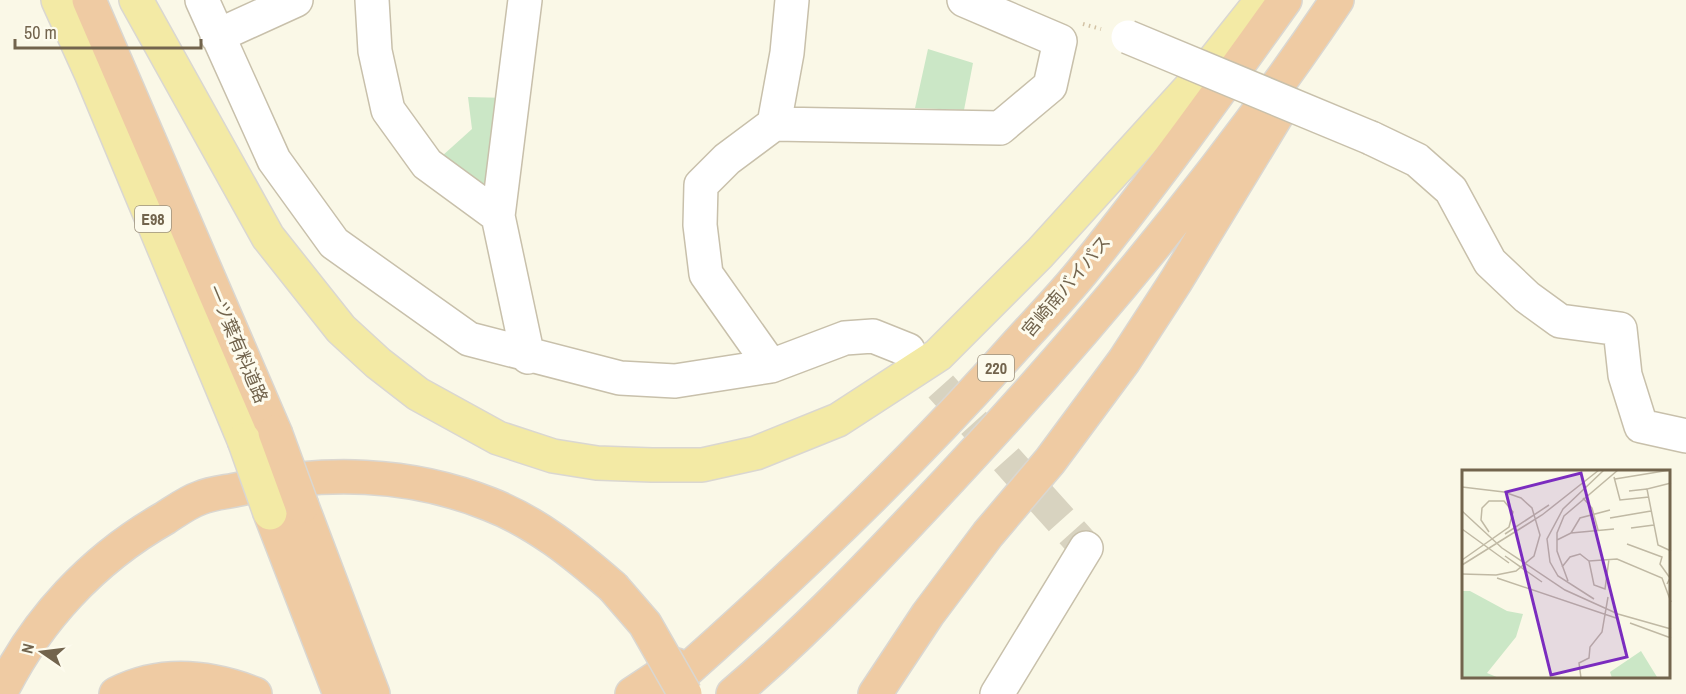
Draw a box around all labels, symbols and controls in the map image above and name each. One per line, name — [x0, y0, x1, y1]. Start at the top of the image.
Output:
scale bar — [15, 12, 201, 50]
text: 50 m — [24, 20, 57, 45]
road number: E98 — [135, 206, 171, 232]
street label: 宮崎南バイパス — [1016, 230, 1116, 342]
street label: 一ツ葉有料道路 — [202, 281, 274, 407]
road number: 220 — [978, 355, 1014, 381]
inset map — [1462, 470, 1671, 679]
north arrow — [12, 622, 72, 682]
text: N — [16, 641, 39, 656]

